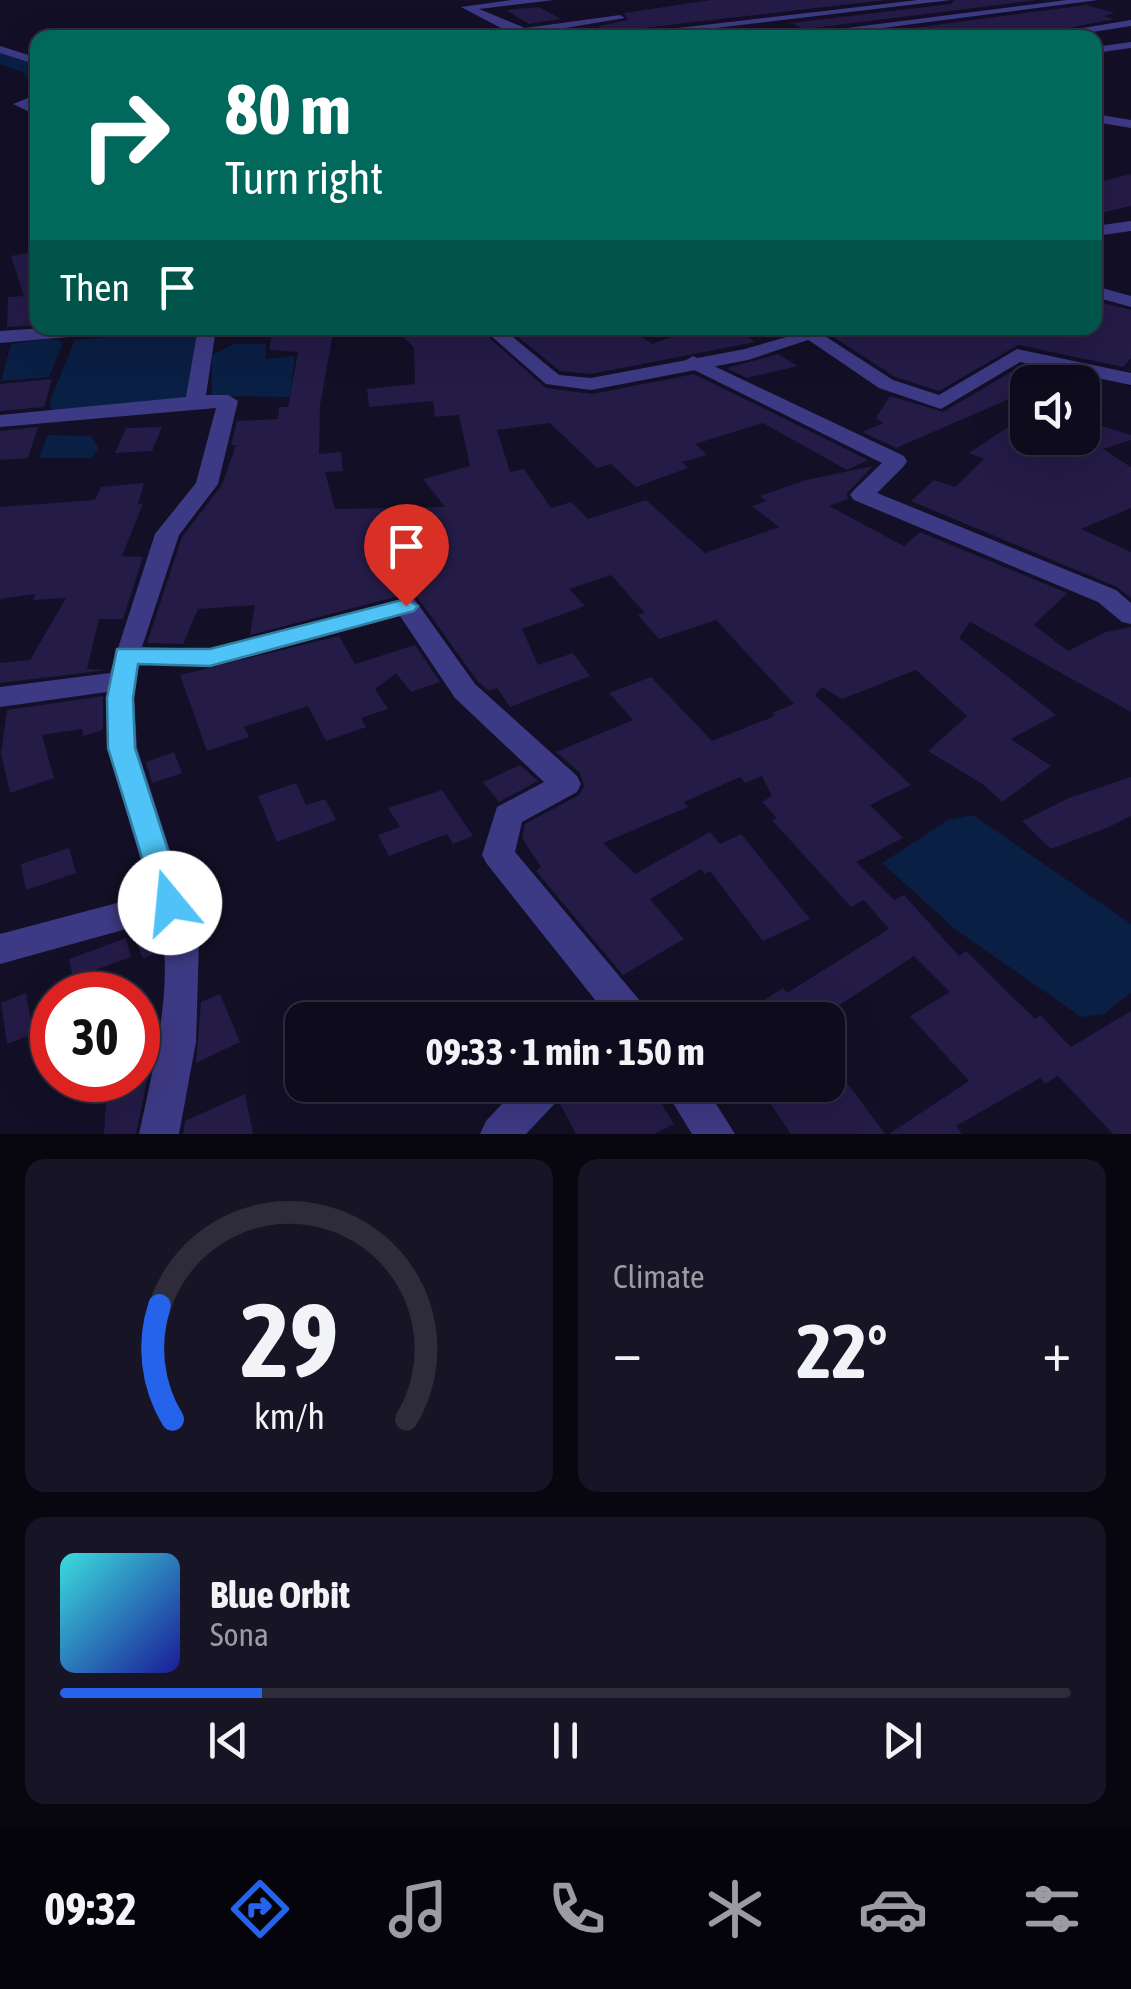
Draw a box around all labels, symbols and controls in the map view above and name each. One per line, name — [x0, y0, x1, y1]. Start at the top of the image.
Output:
text: 80 m — [225, 69, 351, 149]
icon: right — [60, 70, 190, 200]
text: Turn right — [225, 152, 383, 204]
icon: arrive — [150, 260, 205, 315]
text: Then — [60, 266, 130, 309]
map controls — [1010, 365, 1100, 455]
button: sound — [1010, 365, 1100, 455]
pin — [364, 504, 449, 607]
icon: arrive — [379, 519, 434, 574]
position arrow — [118, 851, 222, 955]
speed limit sign: 30 — [30, 972, 160, 1102]
text: 09:33 · 1 min · 150 m — [425, 1030, 705, 1073]
text: Climate — [613, 1258, 705, 1295]
text: 29 — [240, 1280, 338, 1399]
text: 22° — [796, 1308, 888, 1394]
text: − — [613, 1320, 642, 1383]
text: + — [1042, 1320, 1071, 1383]
text: km/h — [254, 1396, 324, 1437]
text: Blue Orbit — [210, 1573, 350, 1616]
text: Sona — [210, 1616, 269, 1653]
icon: previous — [201, 1713, 256, 1768]
icon: pause — [538, 1713, 593, 1768]
icon: next — [875, 1713, 930, 1768]
icon: directions — [225, 1874, 295, 1944]
icon: music — [383, 1874, 453, 1944]
icon: phone — [542, 1874, 612, 1944]
icon: climate — [700, 1874, 770, 1944]
icon: car — [858, 1874, 928, 1944]
icon: filters — [1017, 1874, 1087, 1944]
text: 09:32 — [44, 1883, 137, 1935]

